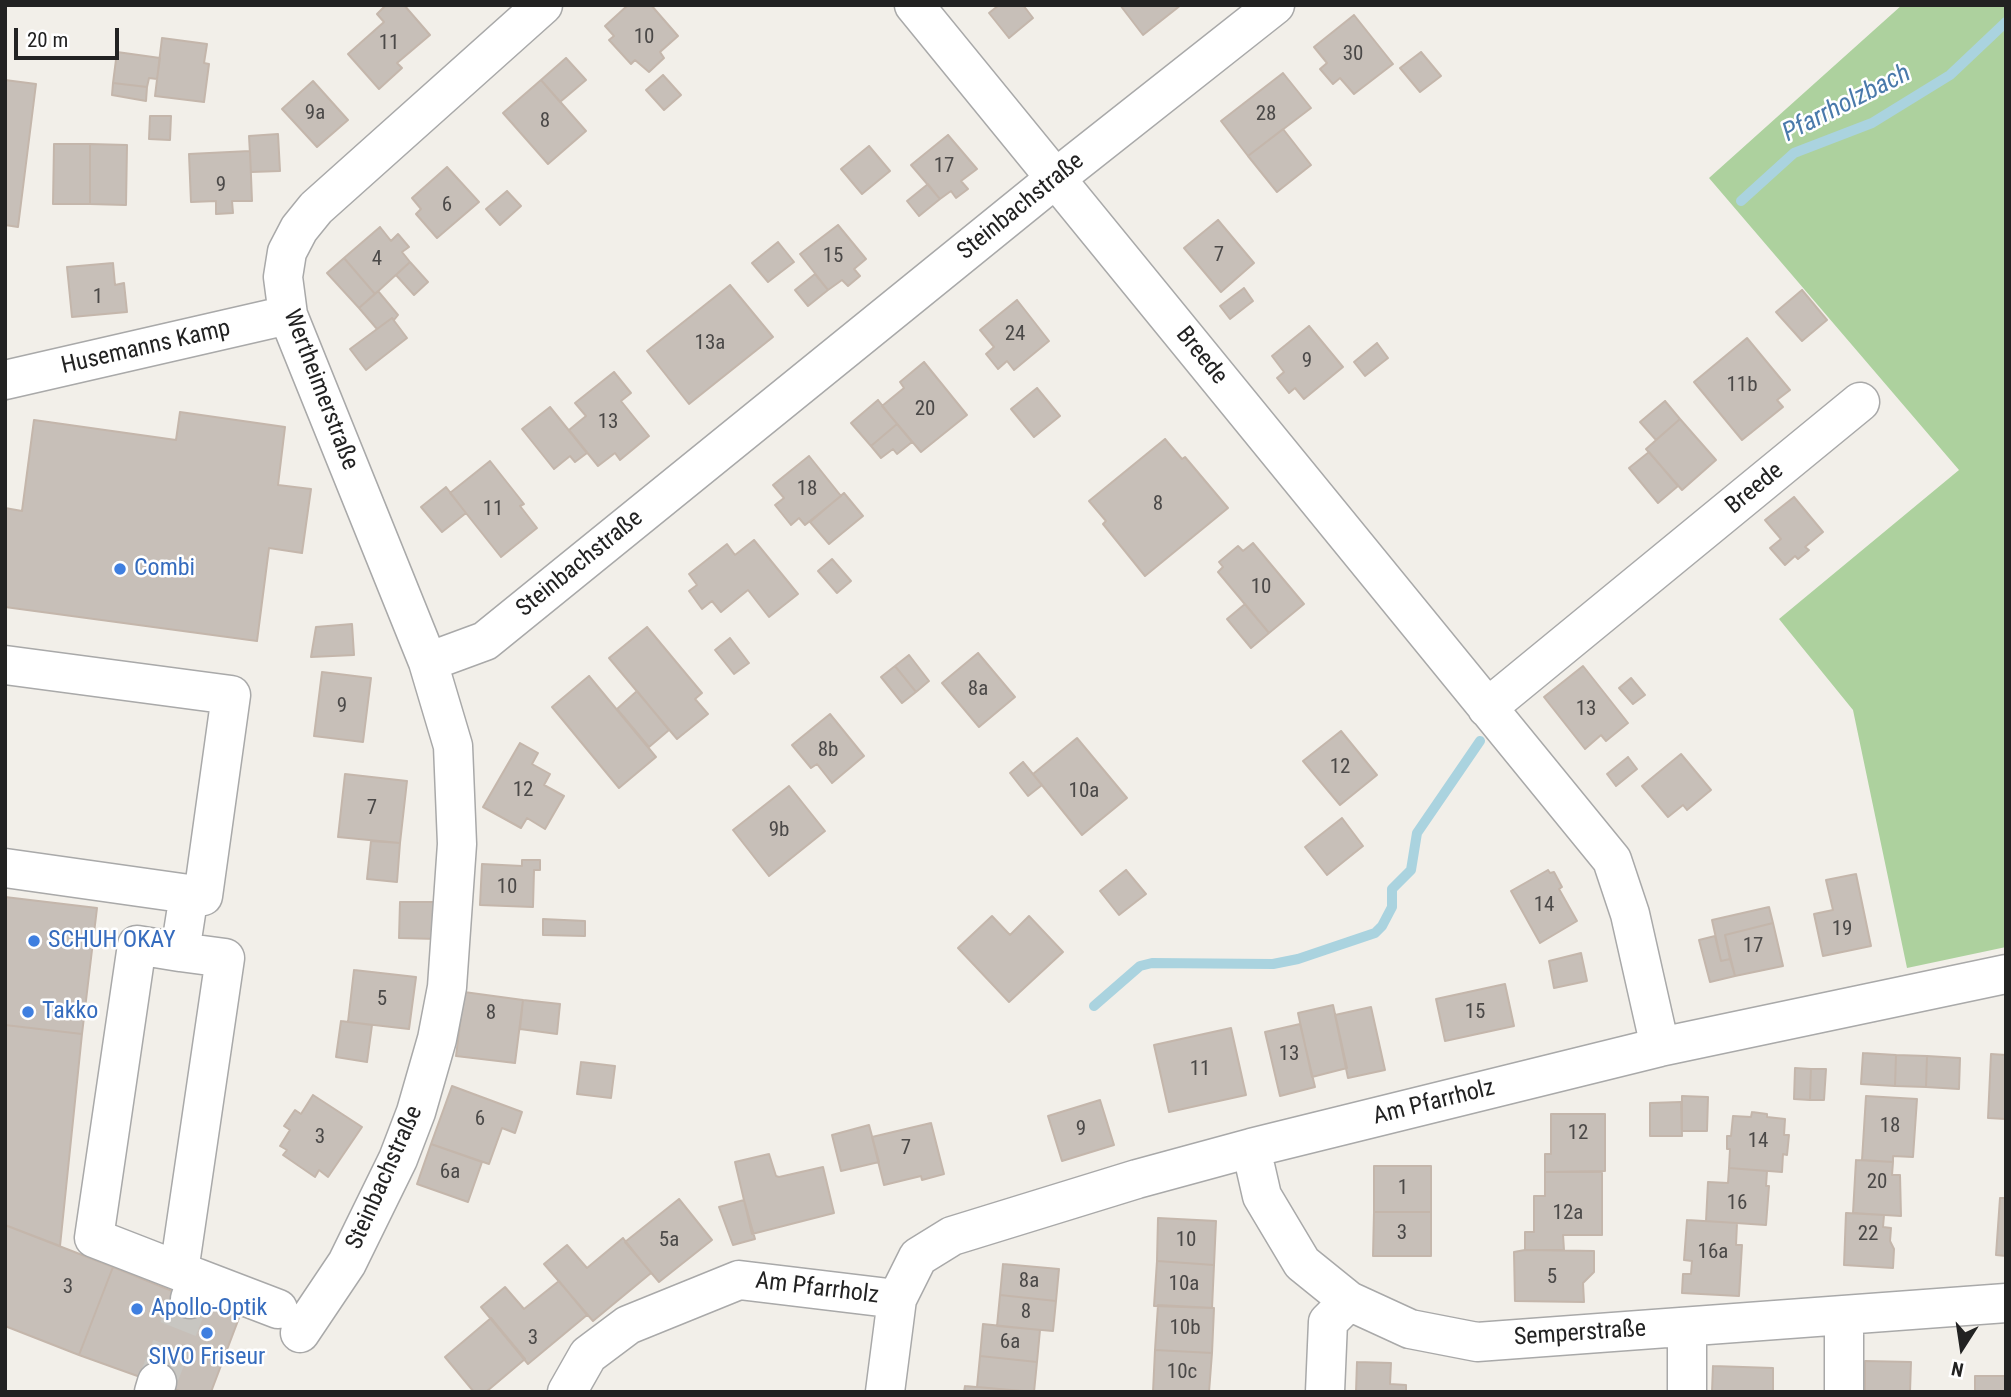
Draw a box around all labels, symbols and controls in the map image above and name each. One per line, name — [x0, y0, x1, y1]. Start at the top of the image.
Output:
scale bar — [18, 14, 122, 58]
house number: 10 — [634, 25, 654, 51]
text: 20 m — [27, 28, 68, 52]
house number: 11 — [379, 31, 399, 57]
house number: 30 — [1343, 42, 1363, 68]
water label: Pfarrholzbach — [1778, 58, 1916, 150]
house number: 9a — [305, 101, 325, 127]
house number: 28 — [1256, 102, 1276, 128]
house number: 8 — [540, 109, 550, 135]
street label: Steinbachstraße — [952, 147, 1090, 267]
house number: 17 — [934, 154, 954, 180]
house number: 9 — [216, 173, 226, 199]
house number: 6 — [442, 193, 452, 219]
house number: 7 — [1214, 243, 1224, 269]
house number: 15 — [823, 244, 843, 270]
house number: 4 — [372, 247, 382, 273]
house number: 1 — [93, 285, 103, 311]
street label: Wertheimerstraße — [276, 306, 364, 474]
street label: Husemanns Kamp — [59, 315, 233, 381]
street label: Breede — [1169, 321, 1233, 391]
house number: 24 — [1005, 322, 1025, 348]
house number: 13a — [695, 331, 725, 357]
house number: 9 — [1302, 349, 1312, 375]
house number: 11b — [1726, 373, 1758, 399]
house number: 20 — [915, 397, 935, 423]
house number: 13 — [598, 410, 618, 436]
street label: Breede — [1720, 457, 1790, 521]
house number: 18 — [797, 477, 817, 503]
house number: 8 — [1153, 492, 1163, 518]
house number: 11 — [483, 497, 503, 523]
street label: Steinbachstraße — [511, 504, 649, 624]
place label: Combi — [134, 555, 195, 583]
marker: Combi — [112, 561, 128, 577]
house number: 10 — [1251, 575, 1271, 601]
house number: 8a — [968, 677, 988, 703]
house number: 9 — [337, 694, 347, 720]
house number: 13 — [1576, 697, 1596, 723]
house number: 8b — [818, 738, 838, 764]
house number: 12 — [1330, 755, 1350, 781]
house number: 12 — [513, 778, 533, 804]
house number: 10a — [1069, 779, 1099, 805]
house number: 7 — [367, 796, 377, 822]
house number: 9b — [769, 818, 789, 844]
house number: 10 — [497, 875, 517, 901]
house number: 14 — [1534, 893, 1554, 919]
house number: 19 — [1832, 917, 1852, 943]
place label: SCHUH OKAY — [48, 927, 176, 955]
marker: SCHUH OKAY — [26, 933, 42, 949]
house number: 17 — [1743, 934, 1763, 960]
house number: 5 — [377, 987, 387, 1013]
place label: Takko — [42, 998, 98, 1026]
house number: 15 — [1465, 1000, 1485, 1026]
house number: 8 — [486, 1001, 496, 1027]
marker: Takko — [20, 1004, 36, 1020]
house number: 13 — [1279, 1042, 1299, 1068]
house number: 11 — [1190, 1057, 1210, 1083]
street label: Am Pfarrholz — [1370, 1074, 1498, 1132]
street label: Steinbachstraße — [341, 1102, 429, 1254]
house number: 6 — [475, 1107, 485, 1133]
house number: 18 — [1880, 1114, 1900, 1140]
house number: 9 — [1076, 1117, 1086, 1143]
house number: 12 — [1568, 1121, 1588, 1147]
house number: 3 — [315, 1125, 325, 1151]
house number: 14 — [1748, 1129, 1768, 1155]
house number: 7 — [901, 1136, 911, 1162]
house number: 6a — [440, 1160, 460, 1186]
house number: 20 — [1867, 1170, 1887, 1196]
house number: 1 — [1398, 1176, 1408, 1202]
house number: 16 — [1727, 1191, 1747, 1217]
house number: 12a — [1553, 1201, 1583, 1227]
house number: 3 — [1397, 1221, 1407, 1247]
house number: 22 — [1858, 1222, 1878, 1248]
house number: 5a — [659, 1228, 679, 1254]
house number: 10 — [1176, 1228, 1196, 1254]
house number: 16a — [1698, 1240, 1728, 1266]
house number: 5 — [1547, 1265, 1557, 1291]
street label: Am Pfarrholz — [754, 1267, 880, 1311]
house number: 8a — [1019, 1269, 1039, 1295]
house number: 10a — [1169, 1272, 1199, 1298]
house number: 3 — [63, 1275, 73, 1301]
place label: Apollo-Optik — [151, 1295, 267, 1323]
house number: 8 — [1021, 1300, 1031, 1326]
marker: Apollo-Optik — [129, 1301, 145, 1317]
north arrow — [1927, 1313, 1997, 1383]
street label: Semperstraße — [1513, 1315, 1647, 1353]
house number: 10b — [1169, 1316, 1201, 1342]
marker: SIVO Friseur — [199, 1325, 215, 1341]
house number: 3 — [528, 1326, 538, 1352]
house number: 6a — [1000, 1330, 1020, 1356]
place label: SIVO Friseur — [149, 1344, 265, 1372]
text: N — [1949, 1357, 1966, 1381]
house number: 10c — [1167, 1360, 1197, 1386]

